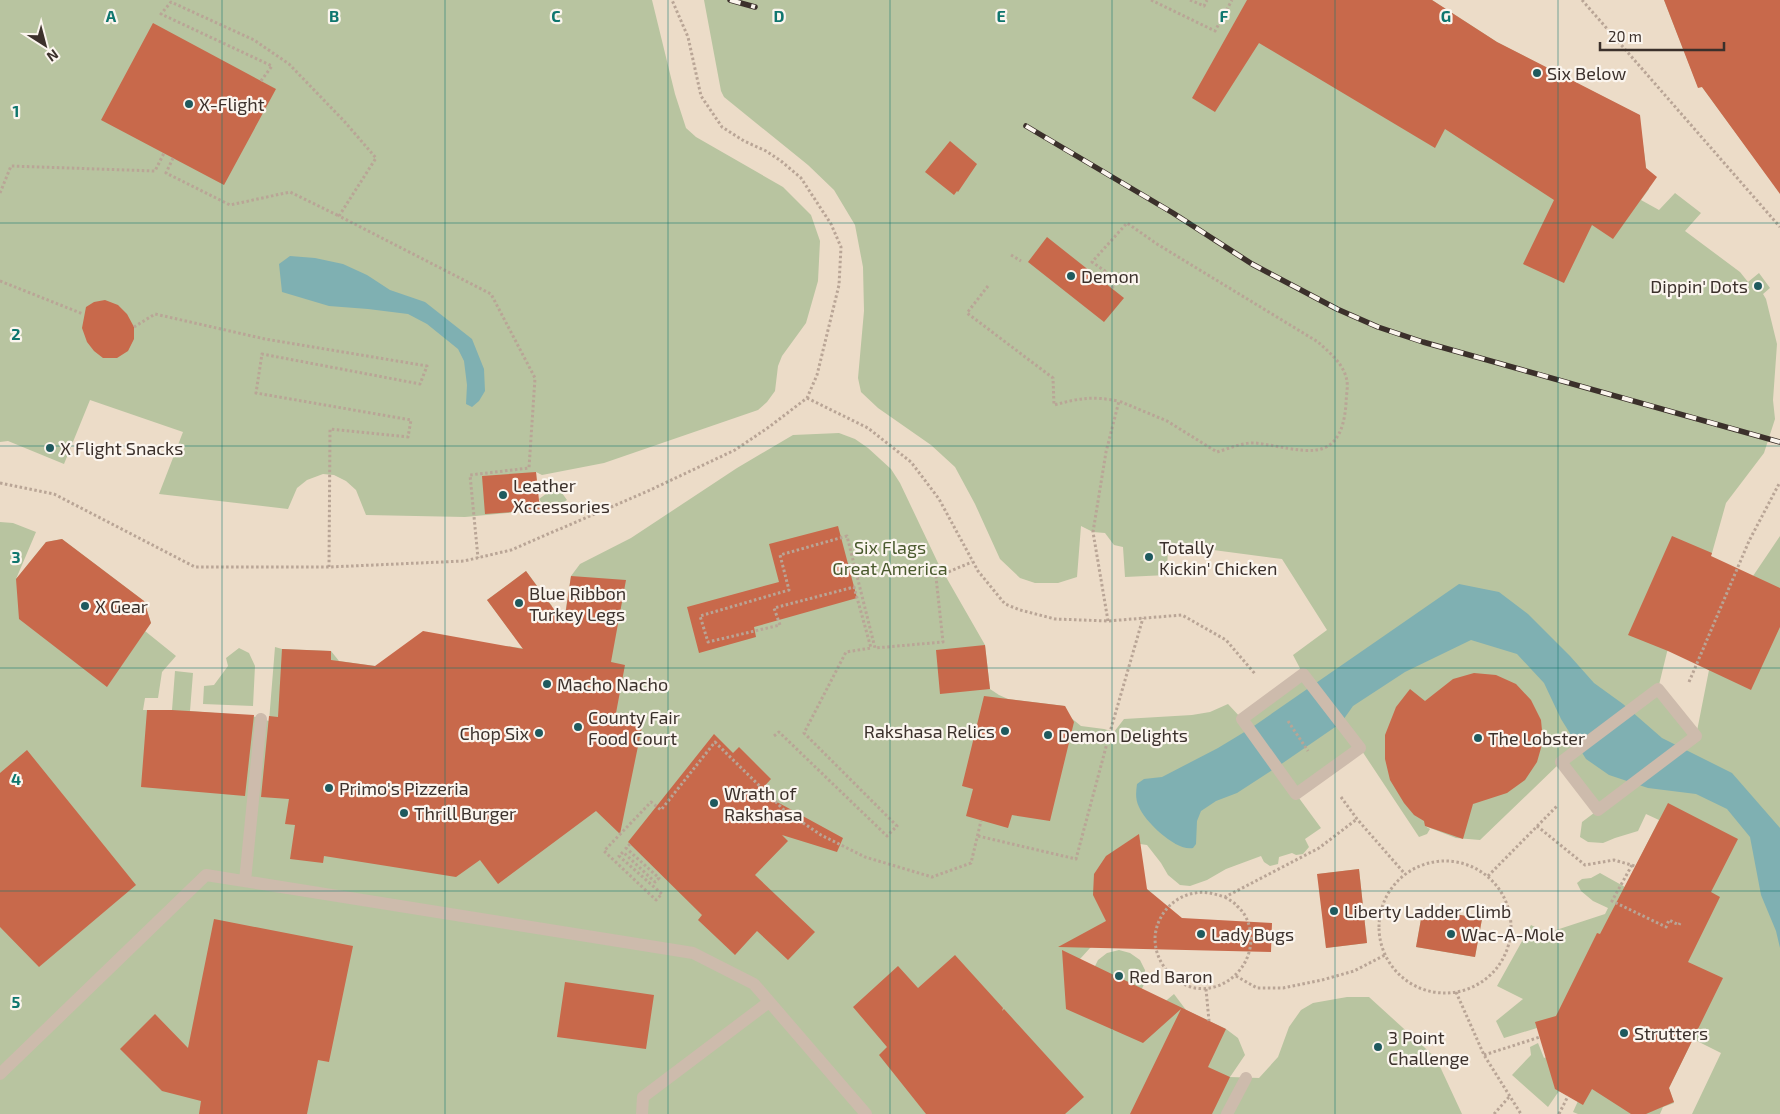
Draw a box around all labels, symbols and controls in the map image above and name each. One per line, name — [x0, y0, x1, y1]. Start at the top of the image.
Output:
text: A — [106, 6, 117, 25]
text: B — [329, 6, 339, 25]
text: C — [551, 6, 561, 25]
text: D — [774, 6, 785, 25]
text: E — [996, 6, 1006, 25]
text: F — [1220, 6, 1229, 25]
text: G — [1441, 6, 1451, 25]
north arrow — [20, 20, 70, 70]
scale bar — [1600, 20, 1724, 52]
text: 20 m — [1608, 27, 1642, 45]
text: N — [44, 46, 62, 66]
place label: Six Below — [1547, 62, 1626, 84]
marker: Six Below — [1531, 67, 1543, 79]
place label: X-Flight — [199, 93, 265, 115]
marker: X-Flight — [183, 98, 195, 110]
text: 1 — [13, 101, 19, 120]
place label: Demon — [1081, 265, 1139, 287]
marker: Demon — [1065, 270, 1077, 282]
place label: Dippin' Dots — [1650, 275, 1748, 297]
marker: Dippin' Dots — [1752, 280, 1764, 292]
text: 2 — [11, 324, 21, 343]
place label: X Flight Snacks — [60, 437, 183, 459]
marker: X Flight Snacks — [44, 442, 56, 454]
place label: Leather Xccessories — [513, 474, 610, 517]
marker: Leather Xccessories — [497, 489, 509, 501]
park label: Six Flags Great America — [832, 536, 948, 579]
place label: Totally Kickin' Chicken — [1159, 536, 1277, 579]
text: 3 — [11, 547, 21, 566]
marker: Totally Kickin' Chicken — [1143, 551, 1155, 563]
place label: Blue Ribbon Turkey Legs — [529, 582, 626, 625]
place label: X Gear — [95, 595, 148, 617]
marker: Blue Ribbon Turkey Legs — [513, 597, 525, 609]
marker: X Gear — [79, 600, 91, 612]
place label: Macho Nacho — [557, 673, 668, 695]
marker: Macho Nacho — [541, 678, 553, 690]
place label: County Fair Food Court — [588, 706, 680, 749]
place label: Rakshasa Relics — [864, 720, 995, 742]
marker: County Fair Food Court — [572, 721, 584, 733]
place label: Chop Six — [460, 722, 529, 744]
place label: Demon Delights — [1058, 724, 1188, 746]
marker: Rakshasa Relics — [999, 725, 1011, 737]
marker: Chop Six — [533, 727, 545, 739]
place label: The Lobster — [1488, 727, 1585, 749]
marker: Demon Delights — [1042, 729, 1054, 741]
marker: The Lobster — [1472, 732, 1484, 744]
text: 4 — [11, 769, 21, 788]
place label: Primo's Pizzeria — [339, 777, 469, 799]
marker: Primo's Pizzeria — [323, 782, 335, 794]
place label: Wrath of Rakshasa — [724, 782, 803, 825]
marker: Wrath of Rakshasa — [708, 797, 720, 809]
place label: Thrill Burger — [414, 802, 516, 824]
marker: Thrill Burger — [398, 807, 410, 819]
place label: Liberty Ladder Climb — [1344, 900, 1511, 922]
marker: Liberty Ladder Climb — [1328, 905, 1340, 917]
place label: Lady Bugs — [1211, 923, 1294, 945]
place label: Wac-A-Mole — [1461, 923, 1565, 945]
marker: Lady Bugs — [1195, 928, 1207, 940]
marker: Wac-A-Mole — [1445, 928, 1457, 940]
place label: Red Baron — [1129, 965, 1213, 987]
marker: Red Baron — [1113, 970, 1125, 982]
text: 5 — [12, 992, 21, 1011]
place label: Strutters — [1634, 1022, 1708, 1044]
place label: 3 Point Challenge — [1388, 1026, 1469, 1069]
marker: Strutters — [1618, 1027, 1630, 1039]
marker: 3 Point Challenge — [1372, 1041, 1384, 1053]

